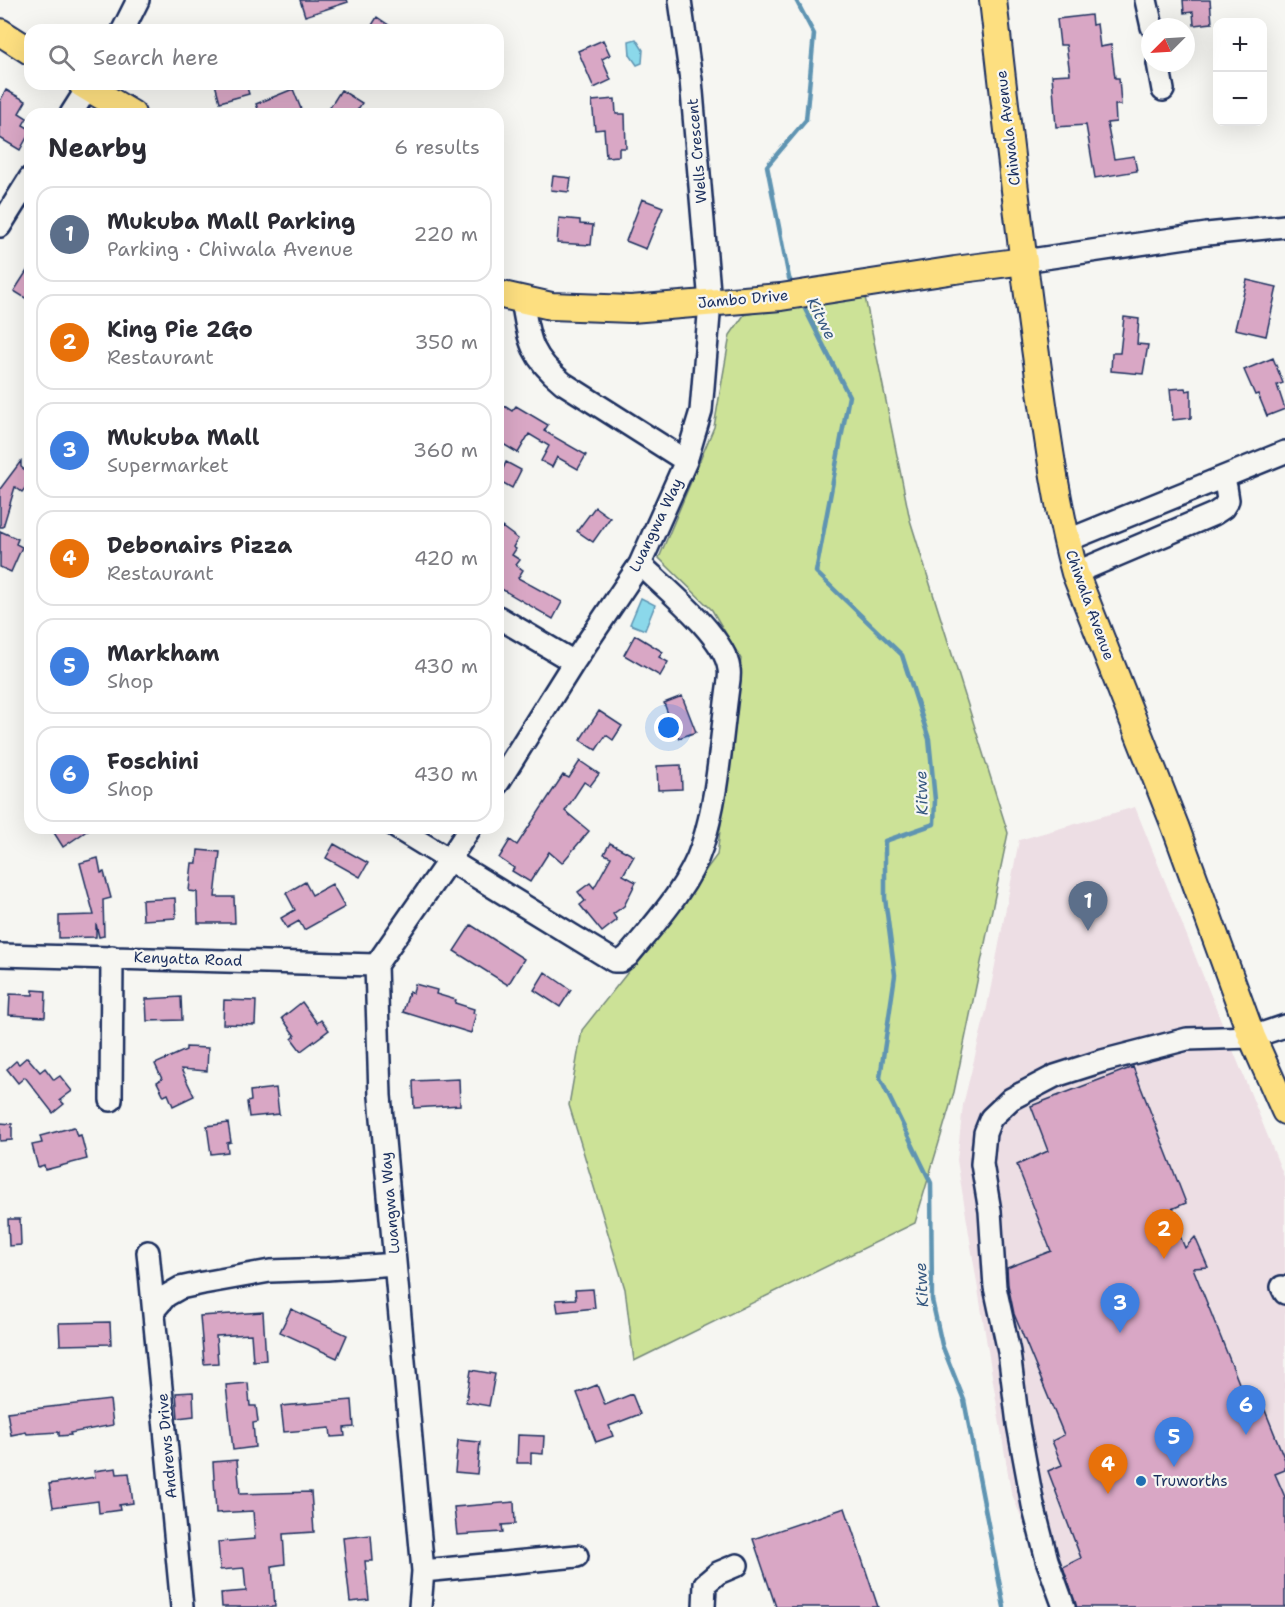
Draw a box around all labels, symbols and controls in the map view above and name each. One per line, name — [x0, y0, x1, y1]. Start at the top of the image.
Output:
north arrow — [1141, 18, 1195, 72]
map controls — [1213, 18, 1267, 126]
button: + — [1213, 18, 1267, 72]
search box — [24, 24, 504, 90]
icon: search — [45, 41, 78, 74]
text: Search here — [93, 43, 219, 72]
street label: Chiwala Avenue — [991, 69, 1025, 187]
button: − — [1213, 72, 1267, 126]
street label: Wells Crescent — [682, 98, 712, 204]
text: Nearby — [48, 130, 147, 165]
text: 6 results — [394, 134, 480, 160]
text: Mukuba Mall Parking — [107, 207, 355, 236]
text: 1 — [65, 221, 74, 247]
text: 220 m — [414, 221, 478, 247]
text: Parking · Chiwala Avenue — [107, 236, 353, 262]
street label: Jambo Drive — [697, 285, 789, 313]
water label: Kitwe — [802, 294, 841, 343]
text: King Pie 2Go — [107, 315, 253, 344]
text: 2 — [63, 329, 77, 355]
text: 350 m — [414, 329, 478, 355]
text: Restaurant — [107, 344, 214, 370]
text: Mukuba Mall — [107, 423, 259, 452]
text: 3 — [63, 437, 77, 463]
text: 360 m — [413, 437, 478, 463]
text: Supermarket — [107, 452, 229, 478]
street label: Luangwa Way — [625, 475, 687, 575]
text: Debonairs Pizza — [107, 531, 292, 560]
text: 4 — [63, 545, 77, 571]
text: 420 m — [414, 545, 478, 571]
street label: Chiwala Avenue — [1061, 547, 1119, 663]
text: Restaurant — [107, 560, 214, 586]
text: Markham — [107, 639, 220, 668]
text: 5 — [63, 653, 76, 679]
text: 430 m — [414, 653, 478, 679]
text: Shop — [107, 668, 154, 694]
your location — [654, 713, 683, 742]
text: Foschini — [107, 747, 199, 776]
text: 6 — [63, 761, 77, 787]
text: 430 m — [414, 761, 478, 787]
water label: Kitwe — [910, 770, 933, 816]
text: Shop — [107, 776, 154, 802]
pin: 1 — [1068, 882, 1108, 931]
street label: Kenyatta Road — [133, 947, 243, 971]
street label: Luangwa Way — [376, 1151, 404, 1255]
pin: 2 — [1144, 1210, 1184, 1259]
water label: Kitwe — [910, 1262, 933, 1308]
pin: 3 — [1100, 1284, 1140, 1333]
pin: 6 — [1226, 1386, 1266, 1435]
street label: Andrews Drive — [152, 1392, 182, 1500]
pin: 5 — [1154, 1418, 1194, 1467]
pin: 4 — [1088, 1444, 1128, 1494]
place label: Truworths — [1153, 1471, 1228, 1491]
marker: Truworths — [1134, 1474, 1148, 1488]

